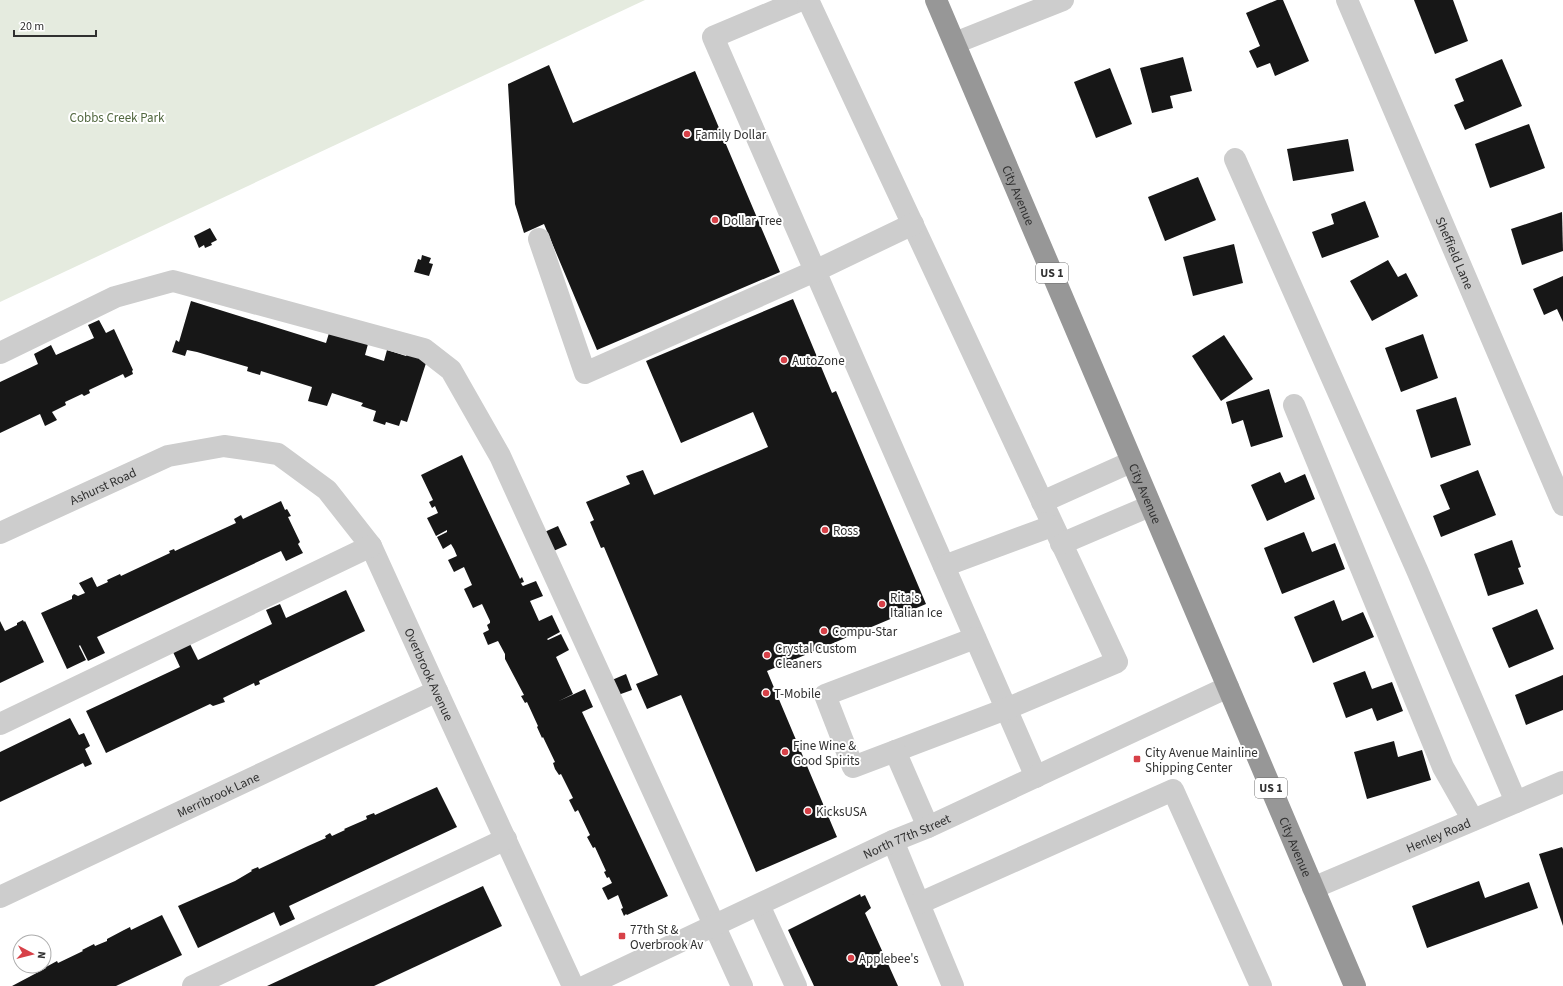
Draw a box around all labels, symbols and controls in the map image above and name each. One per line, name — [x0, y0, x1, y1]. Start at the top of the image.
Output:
scale bar — [14, 12, 96, 38]
text: 20 m — [20, 18, 44, 35]
park label: Cobbs Creek Park — [70, 109, 165, 127]
place label: Family Dollar — [695, 126, 767, 144]
marker: Family Dollar — [682, 129, 692, 139]
street label: City Avenue — [997, 163, 1039, 228]
place label: Dollar Tree — [723, 212, 782, 230]
street label: Sheffield Lane — [1431, 214, 1478, 292]
marker: Dollar Tree — [710, 215, 720, 225]
road number: US 1 — [1036, 263, 1068, 283]
place label: AutoZone — [792, 352, 845, 370]
marker: AutoZone — [779, 355, 789, 365]
street label: City Avenue — [1124, 461, 1165, 527]
street label: Ashurst Road — [67, 464, 139, 510]
place label: Ross — [833, 522, 859, 540]
marker: Ross — [820, 525, 830, 535]
place label: Rita's Italian Ice — [890, 589, 942, 622]
marker: Rita's Italian Ice — [877, 599, 887, 609]
place label: Compu-Star — [832, 623, 898, 641]
street label: Overbrook Avenue — [399, 625, 458, 724]
marker: Compu-Star — [819, 626, 829, 636]
place label: Crystal Custom Cleaners — [775, 640, 857, 673]
marker: Crystal Custom Cleaners — [762, 650, 772, 660]
place label: T-Mobile — [774, 685, 821, 703]
marker: T-Mobile — [761, 688, 771, 698]
place label: Fine Wine & Good Spirits — [793, 737, 860, 770]
place label: City Avenue Mainline Shipping Center — [1145, 744, 1258, 777]
marker: Fine Wine & Good Spirits — [780, 747, 790, 757]
marker: City Avenue Mainline Shipping Center — [1132, 754, 1142, 764]
street label: Merribrook Lane — [174, 768, 263, 822]
road number: US 1 — [1255, 778, 1287, 798]
place label: KicksUSA — [816, 803, 868, 821]
marker: KicksUSA — [803, 806, 813, 816]
street label: North 77th Street — [860, 809, 954, 864]
street label: City Avenue — [1274, 814, 1316, 880]
street label: Henley Road — [1404, 814, 1474, 857]
place label: 77th St & Overbrook Av — [630, 921, 703, 954]
marker: 77th St & Overbrook Av — [617, 931, 627, 941]
north arrow — [12, 934, 52, 974]
place label: Applebee's — [859, 950, 919, 968]
text: N — [34, 951, 49, 960]
marker: Applebee's — [846, 953, 856, 963]

